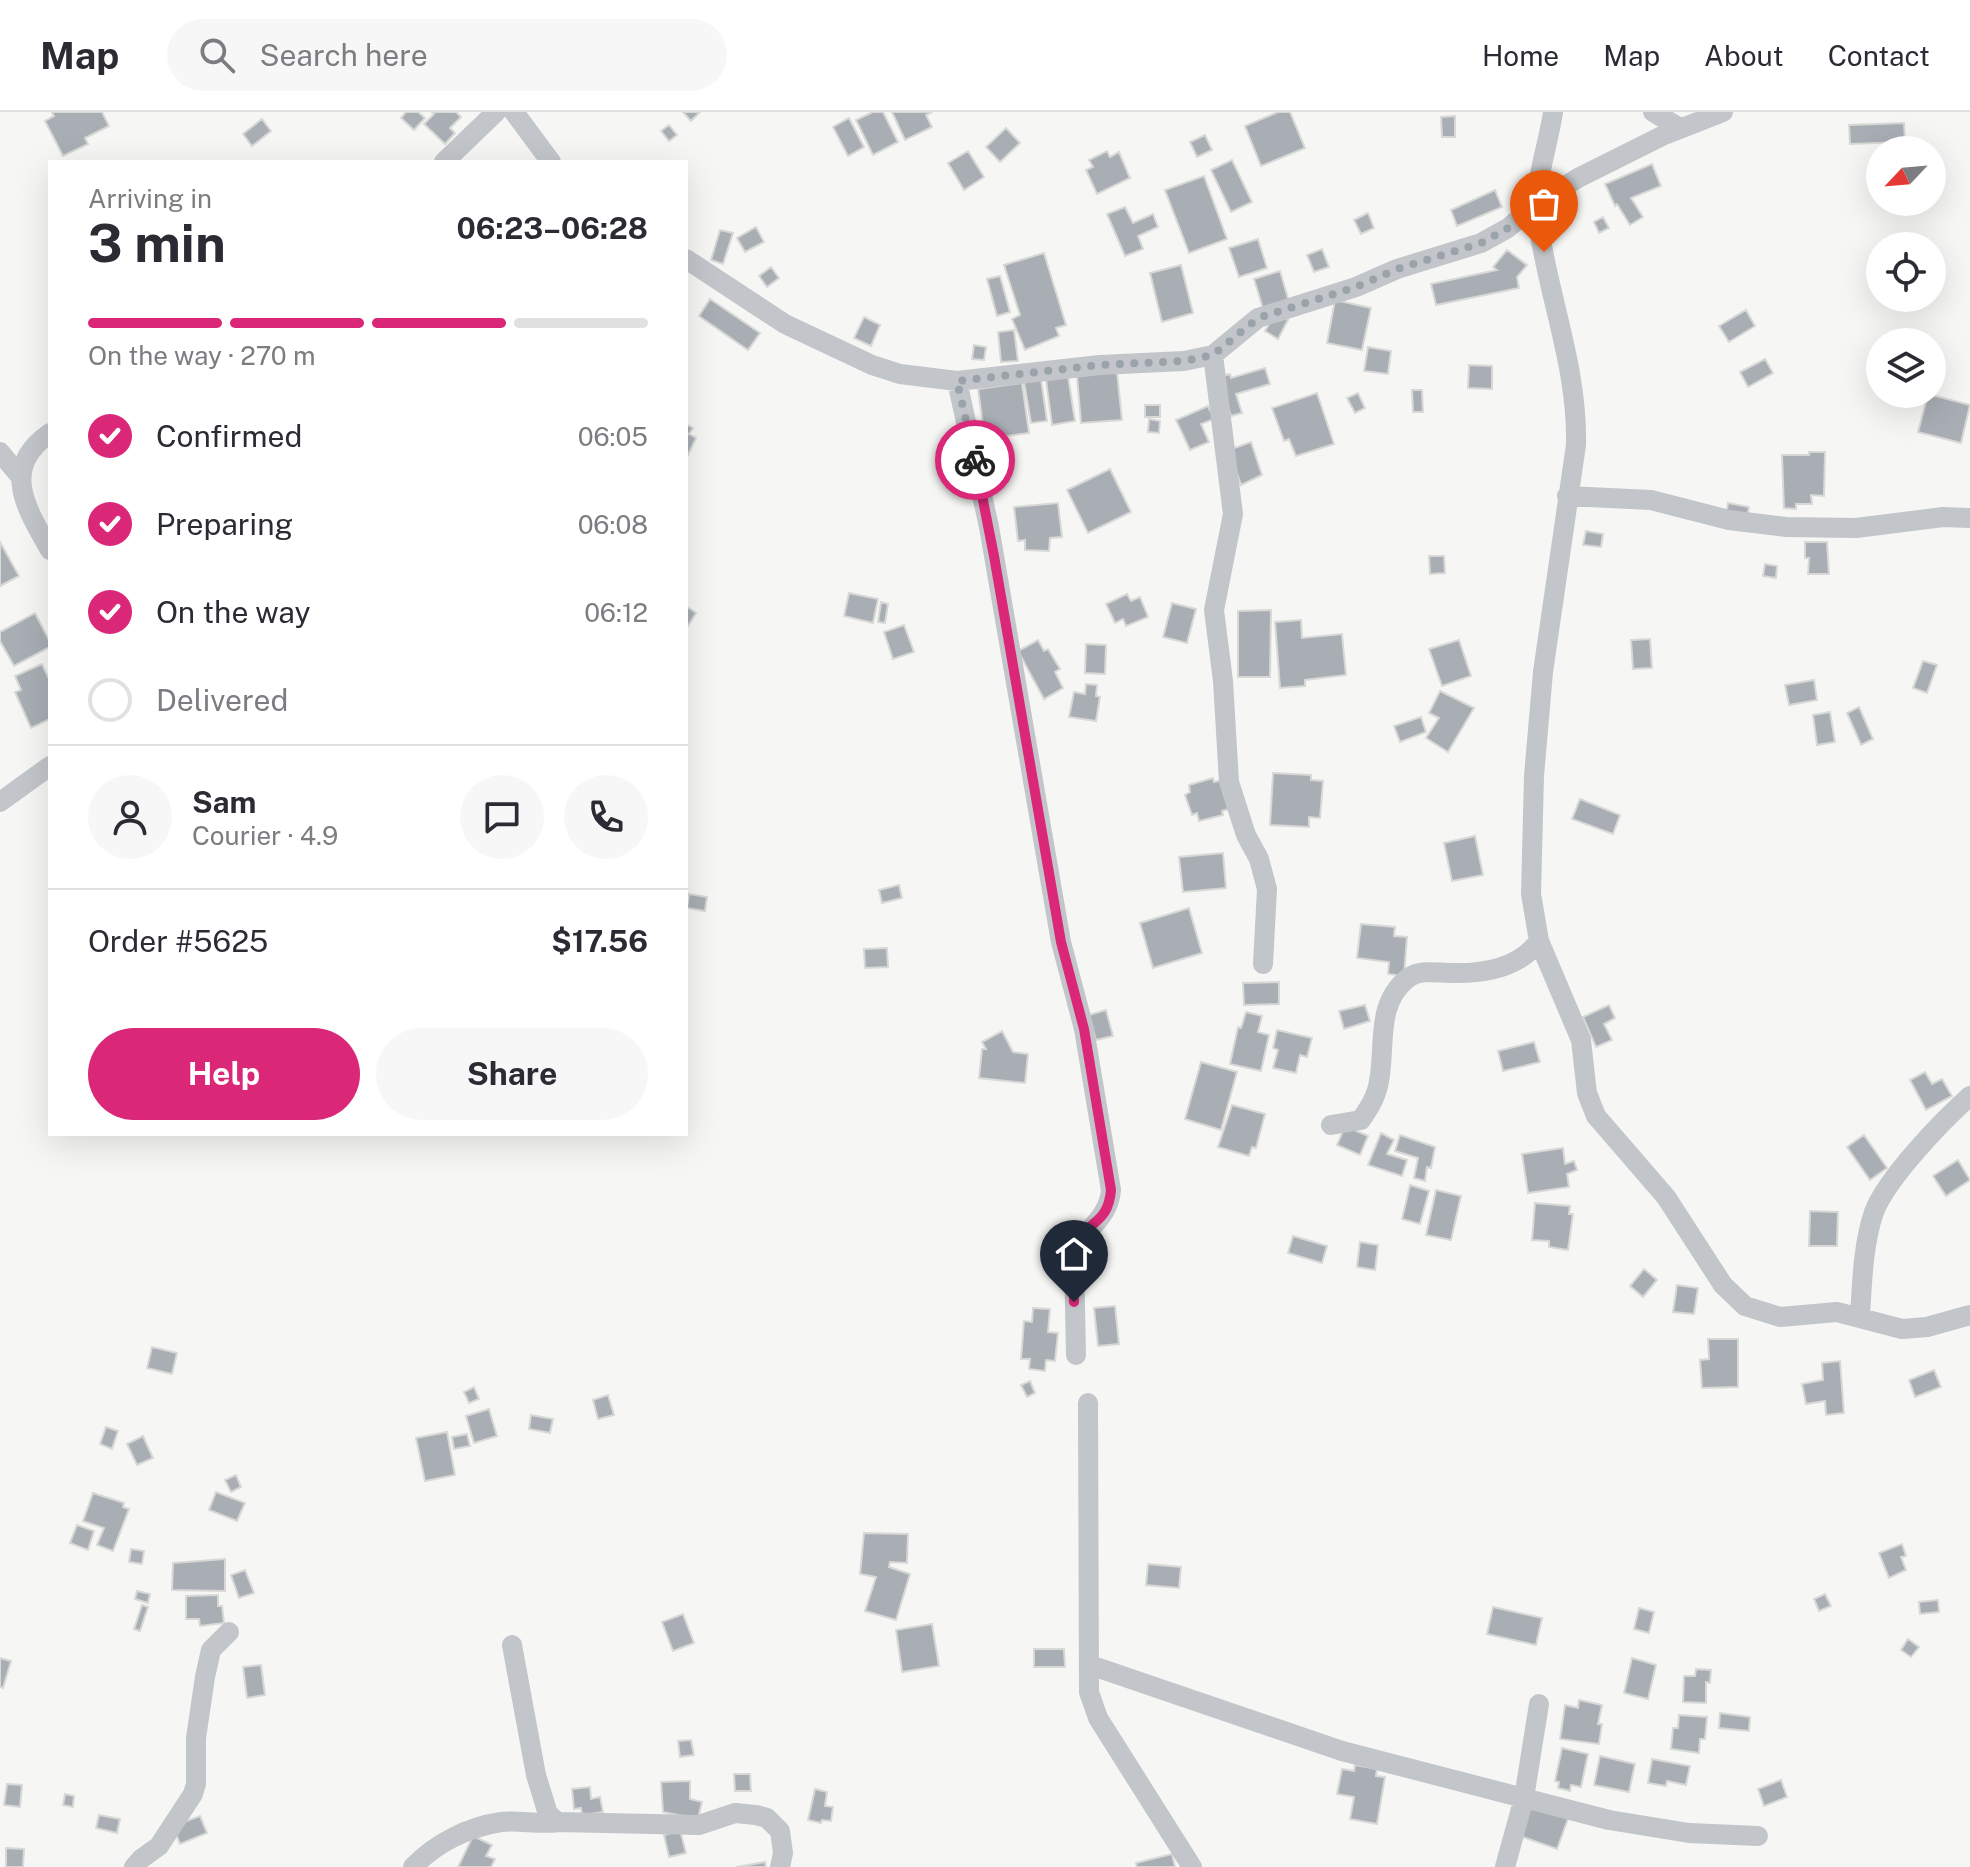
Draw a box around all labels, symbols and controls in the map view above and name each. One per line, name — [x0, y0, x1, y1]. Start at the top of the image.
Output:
search box — [167, 19, 727, 91]
text: Map — [40, 33, 119, 78]
icon: search — [195, 33, 239, 77]
text: Search here — [259, 37, 428, 73]
text: Home — [1482, 39, 1559, 72]
text: Map — [1603, 39, 1660, 72]
text: About — [1704, 39, 1784, 72]
text: Contact — [1828, 39, 1930, 72]
north arrow — [1866, 136, 1946, 216]
map controls — [1866, 136, 1946, 408]
pin — [1510, 170, 1578, 252]
icon: bag — [1522, 182, 1566, 226]
text: Arriving in — [88, 183, 212, 214]
text: 06:23–06:28 — [457, 210, 648, 246]
text: 3 min — [88, 213, 226, 274]
button: locate — [1866, 232, 1946, 312]
button: layers — [1866, 328, 1946, 408]
text: On the way · 270 m — [88, 340, 316, 371]
icon: check — [88, 414, 132, 458]
text: Confirmed — [156, 418, 302, 454]
courier — [935, 420, 1015, 500]
text: 06:05 — [578, 421, 648, 452]
icon: bike — [953, 438, 997, 482]
icon: check — [88, 502, 132, 546]
text: Preparing — [156, 506, 293, 542]
text: 06:08 — [578, 509, 648, 540]
icon: check — [88, 590, 132, 634]
text: On the way — [156, 594, 310, 630]
text: 06:12 — [584, 597, 648, 628]
text: Delivered — [156, 682, 288, 718]
button: person — [88, 775, 172, 859]
button: chat — [460, 775, 544, 859]
button: phone — [564, 775, 648, 859]
text: Sam — [192, 784, 256, 820]
text: Courier · 4.9 — [192, 820, 338, 851]
text: Order #5625 — [88, 923, 268, 959]
text: $17.56 — [551, 923, 648, 959]
button: Help — [88, 1028, 360, 1120]
button: Share — [376, 1028, 648, 1120]
pin — [1040, 1220, 1108, 1302]
icon: home — [1052, 1232, 1096, 1276]

